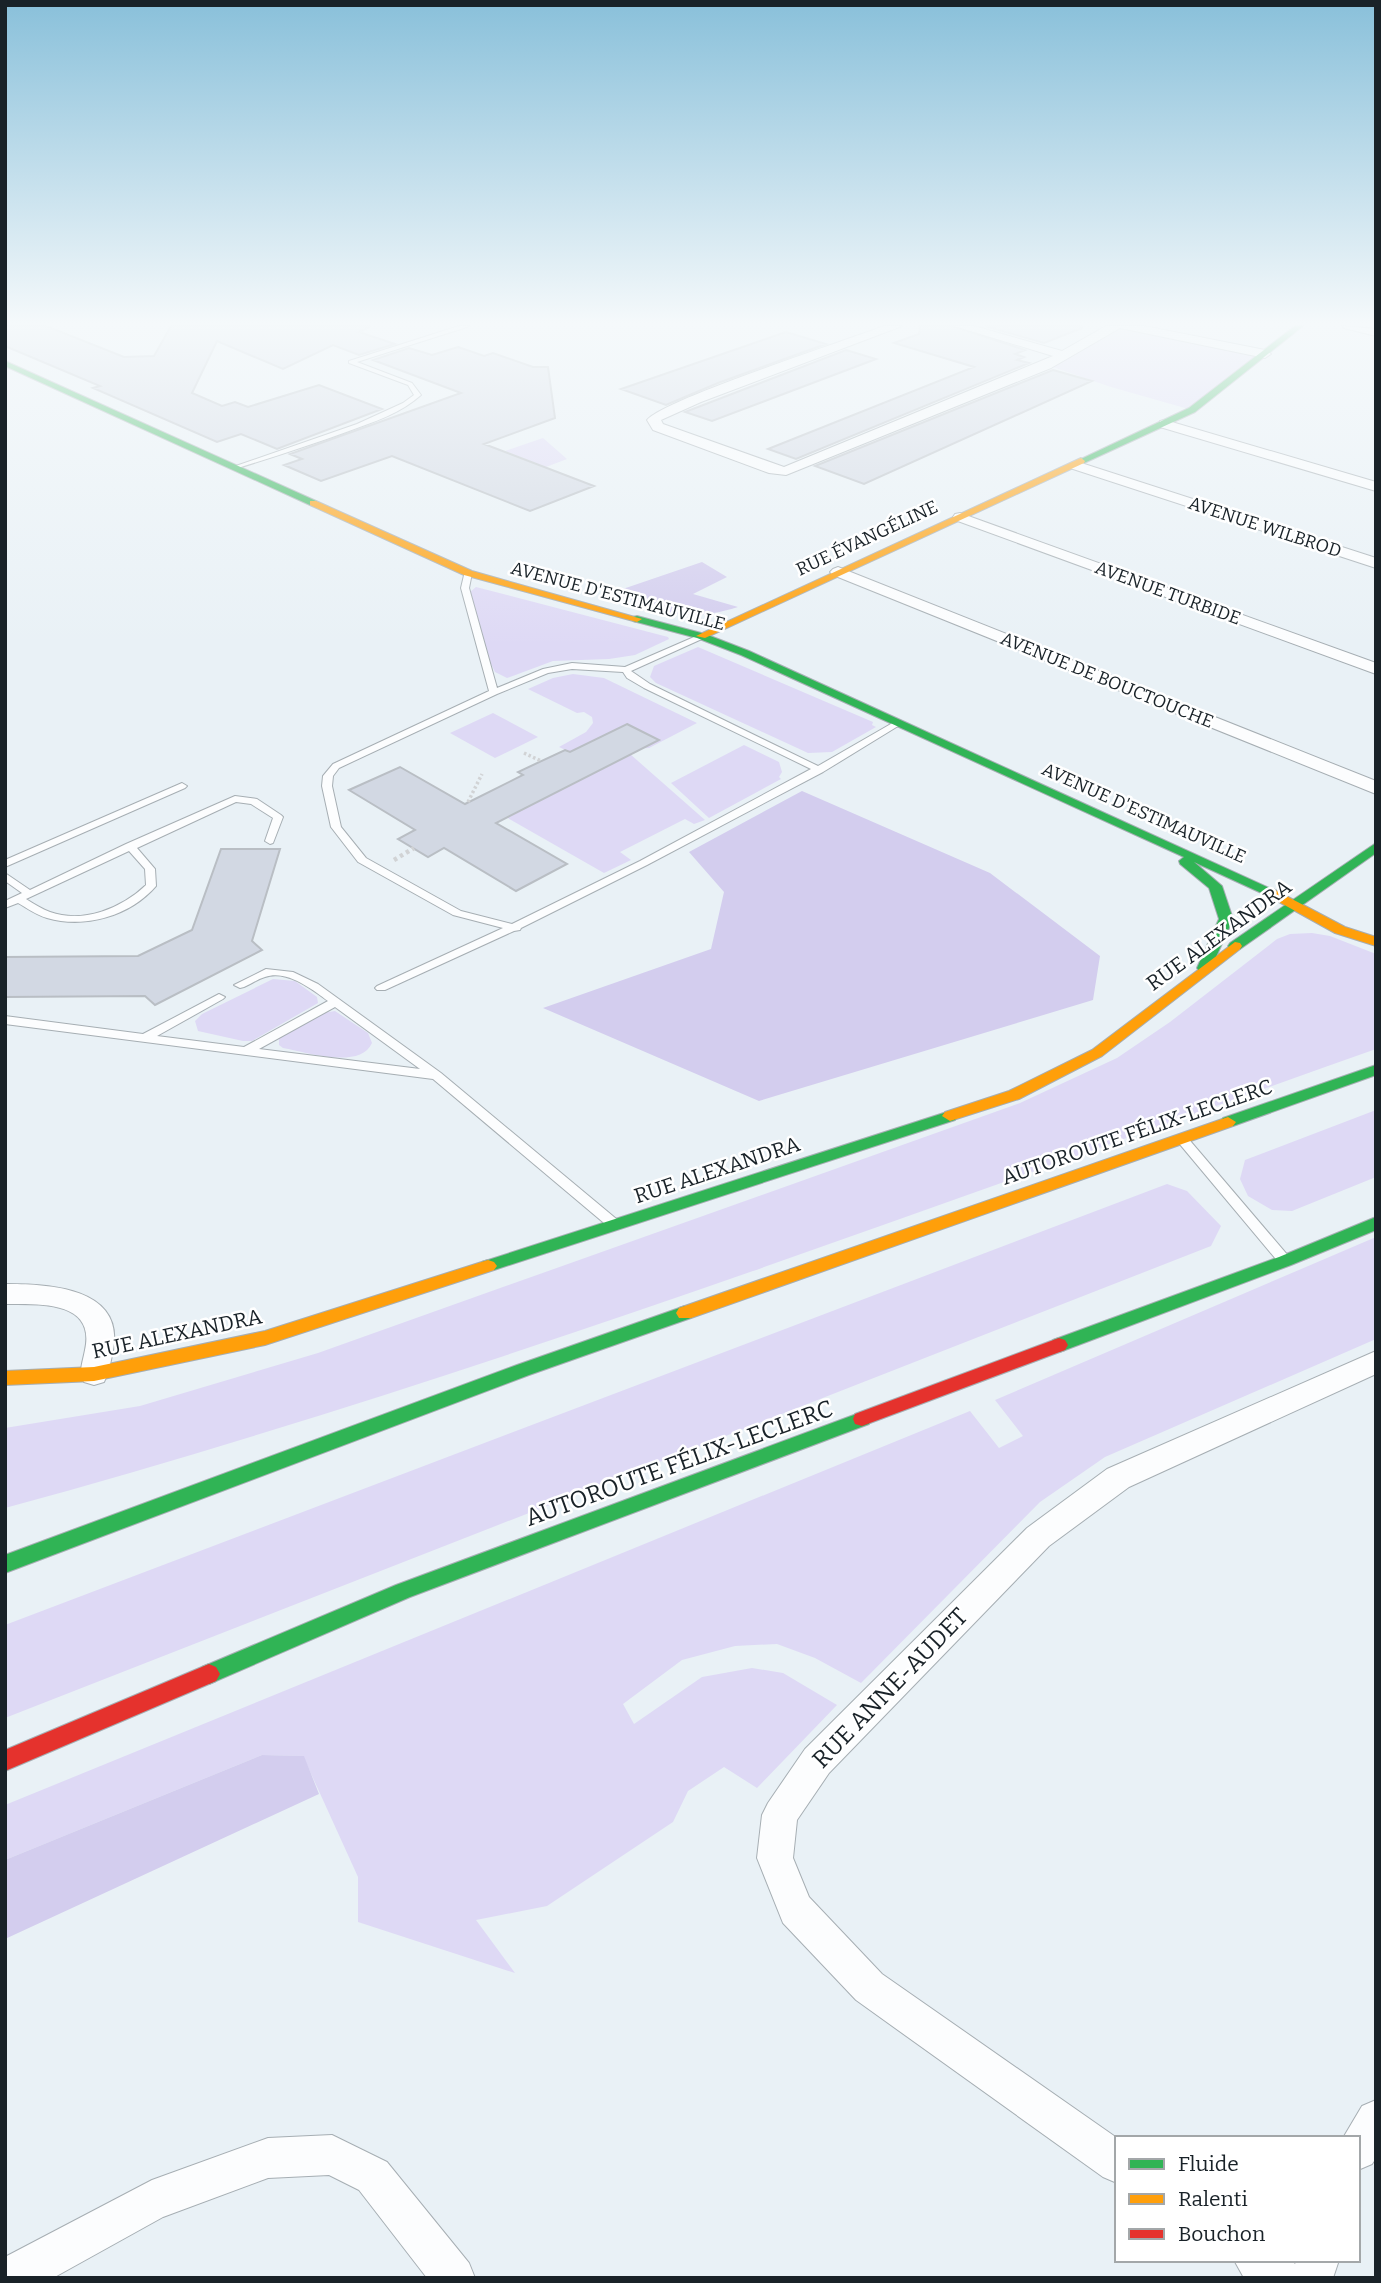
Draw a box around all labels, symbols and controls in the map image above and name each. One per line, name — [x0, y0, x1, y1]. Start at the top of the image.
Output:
street label: AVENUE WILBROD — [1186, 492, 1344, 562]
street label: RUE ÉVANGÉLINE — [792, 495, 941, 580]
street label: AVENUE TURBIDE — [1092, 556, 1244, 630]
street label: AVENUE D'ESTIMAUVILLE — [508, 557, 728, 635]
street label: AVENUE DE BOUCTOUCHE — [997, 627, 1217, 733]
street label: AVENUE D'ESTIMAUVILLE — [1039, 758, 1249, 868]
street label: RUE ALEXANDRA — [1141, 874, 1297, 996]
street label: AUTOROUTE FÉLIX-LECLERC — [998, 1073, 1276, 1191]
street label: RUE ALEXANDRA — [631, 1131, 803, 1209]
street label: RUE ALEXANDRA — [90, 1303, 264, 1365]
street label: AUTOROUTE FÉLIX-LECLERC — [521, 1393, 837, 1532]
street label: RUE ANNE-AUDET — [807, 1602, 973, 1774]
legend — [1115, 2136, 1360, 2262]
text: Fluide — [1178, 2151, 1239, 2177]
text: Ralenti — [1178, 2186, 1248, 2212]
text: Bouchon — [1178, 2221, 1265, 2247]

